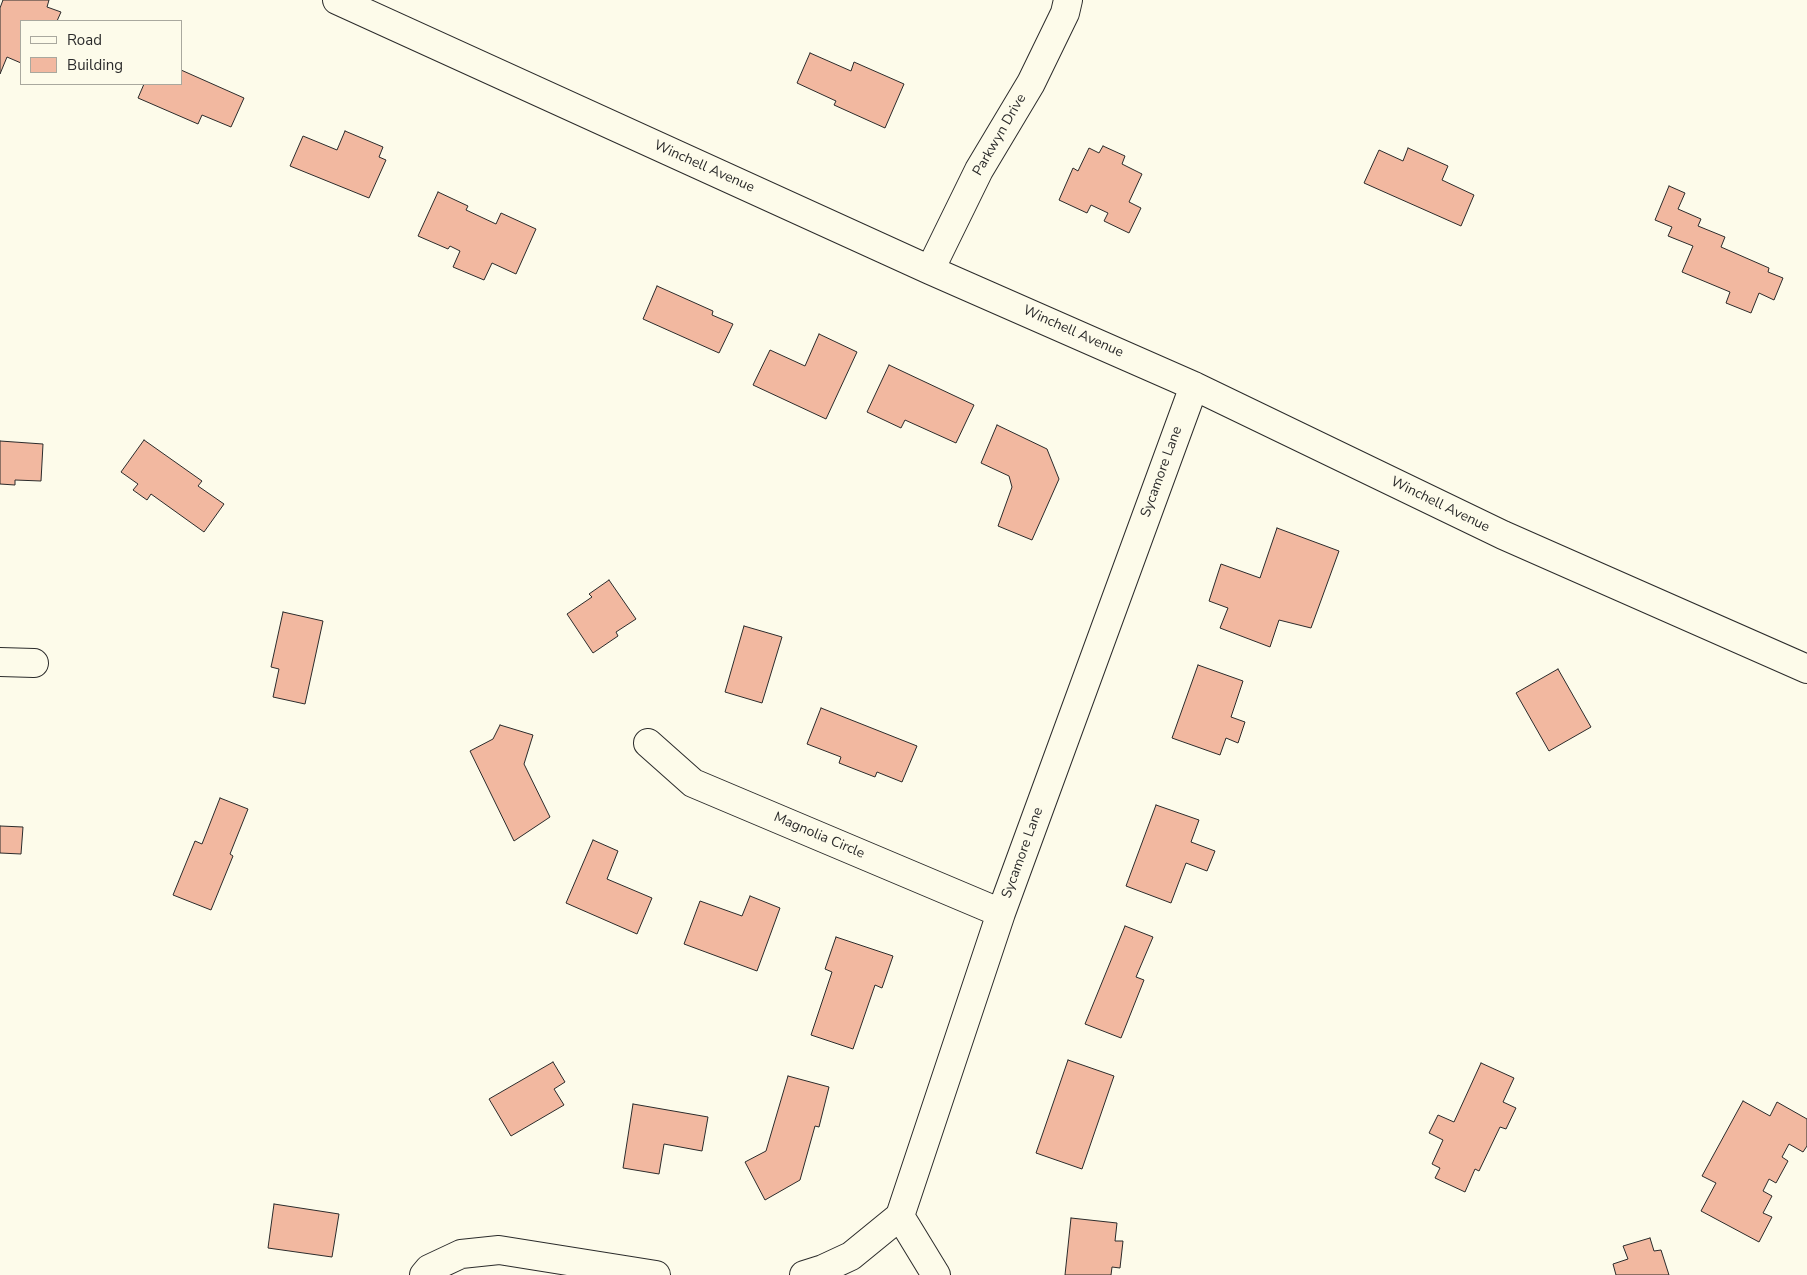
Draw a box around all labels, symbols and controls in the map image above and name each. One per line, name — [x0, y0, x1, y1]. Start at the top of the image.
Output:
legend — [20, 20, 182, 85]
text: Road — [67, 30, 102, 50]
text: Building — [67, 55, 123, 75]
street label: Parkwyn Drive — [970, 91, 1030, 179]
street label: Winchell Avenue — [651, 137, 757, 197]
street label: Winchell Avenue — [1020, 302, 1126, 362]
street label: Sycamore Lane — [1138, 424, 1186, 520]
street label: Winchell Avenue — [1388, 474, 1492, 536]
street label: Sycamore Lane — [999, 805, 1047, 901]
street label: Magnolia Circle — [771, 809, 867, 863]

